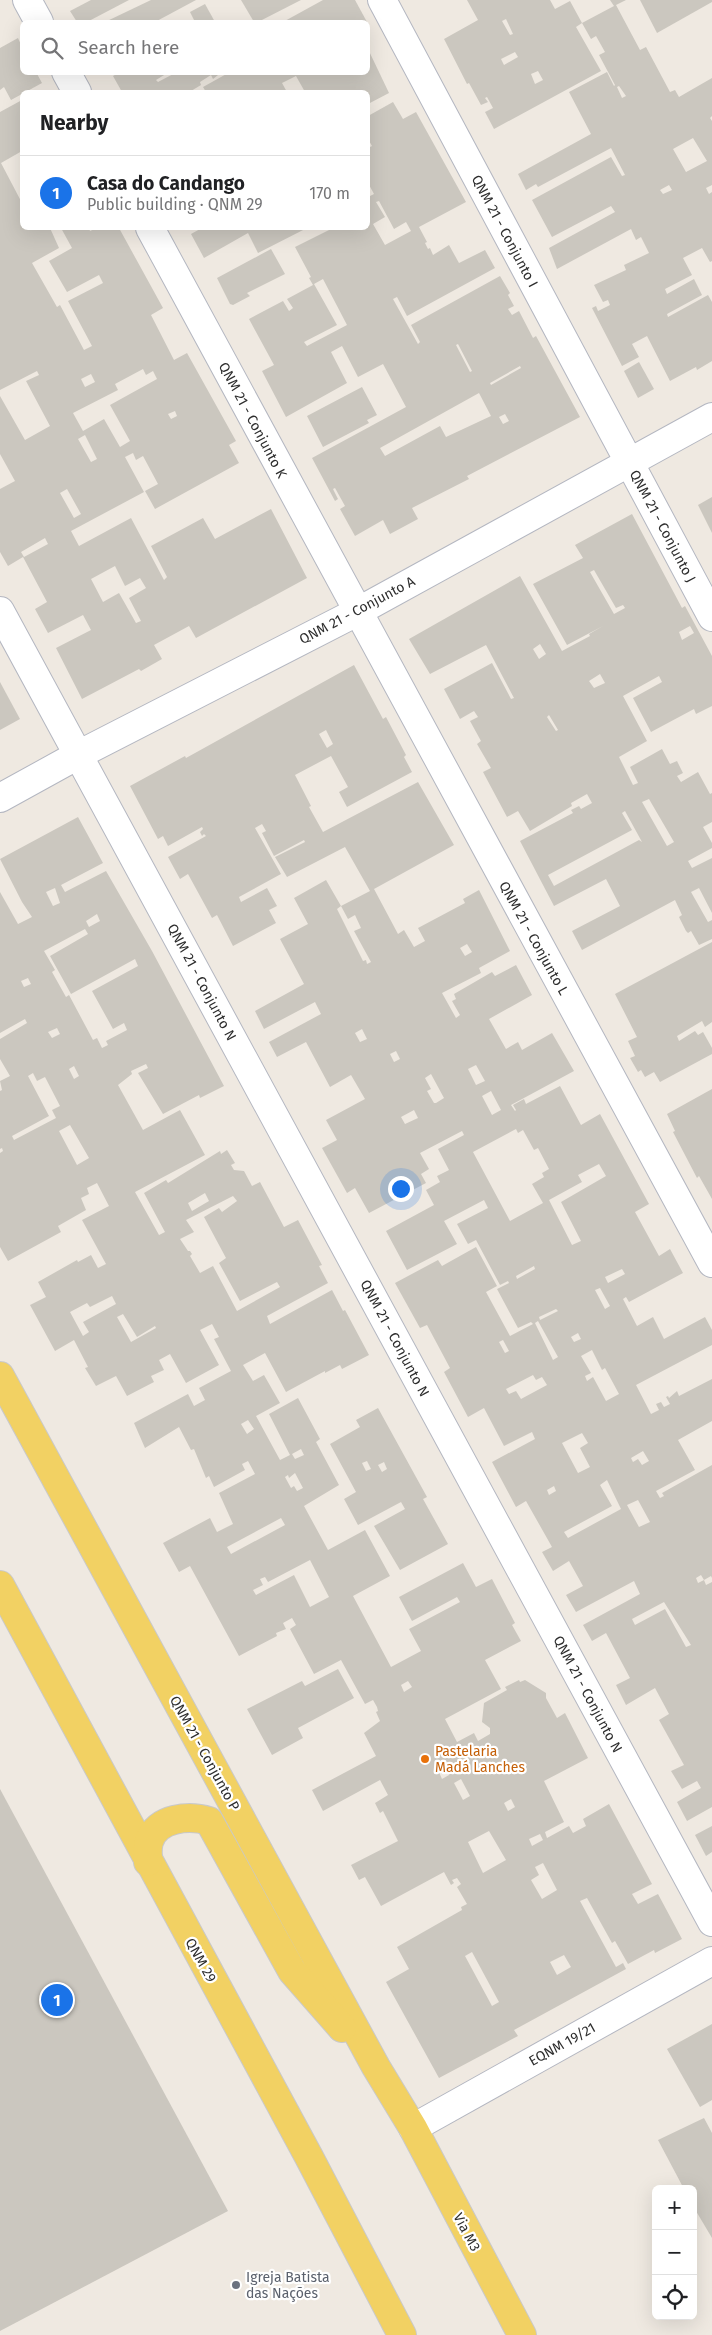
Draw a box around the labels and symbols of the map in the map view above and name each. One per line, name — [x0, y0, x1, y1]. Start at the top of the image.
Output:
street label: QNM 21 - Conjunto I — [468, 172, 541, 290]
street label: QNM 21 - Conjunto K — [215, 359, 291, 482]
street label: QNM 21 - Conjunto J — [626, 467, 699, 585]
street label: QNM 21 - Conjunto A — [297, 573, 418, 648]
street label: QNM 21 - Conjunto L — [495, 878, 572, 998]
street label: QNM 21 - Conjunto N — [164, 921, 240, 1044]
your location — [388, 1176, 414, 1202]
street label: QNM 21 - Conjunto N — [357, 1277, 433, 1400]
street label: QNM 21 - Conjunto N — [550, 1633, 626, 1756]
street label: QNM 21 - Conjunto P — [166, 1693, 243, 1814]
place label: Pastelaria Madá Lanches — [435, 1743, 525, 1776]
marker: Pastelaria Madá Lanches — [419, 1753, 431, 1765]
street label: QNM 29 — [181, 1935, 220, 1985]
pin: 1 — [41, 1981, 73, 2019]
street label: EQNM 19/21 — [526, 2019, 598, 2070]
street label: Via M3 — [449, 2210, 484, 2254]
place label: Igreja Batista das Nações — [246, 2269, 330, 2302]
marker: Igreja Batista das Nações — [230, 2279, 242, 2291]

